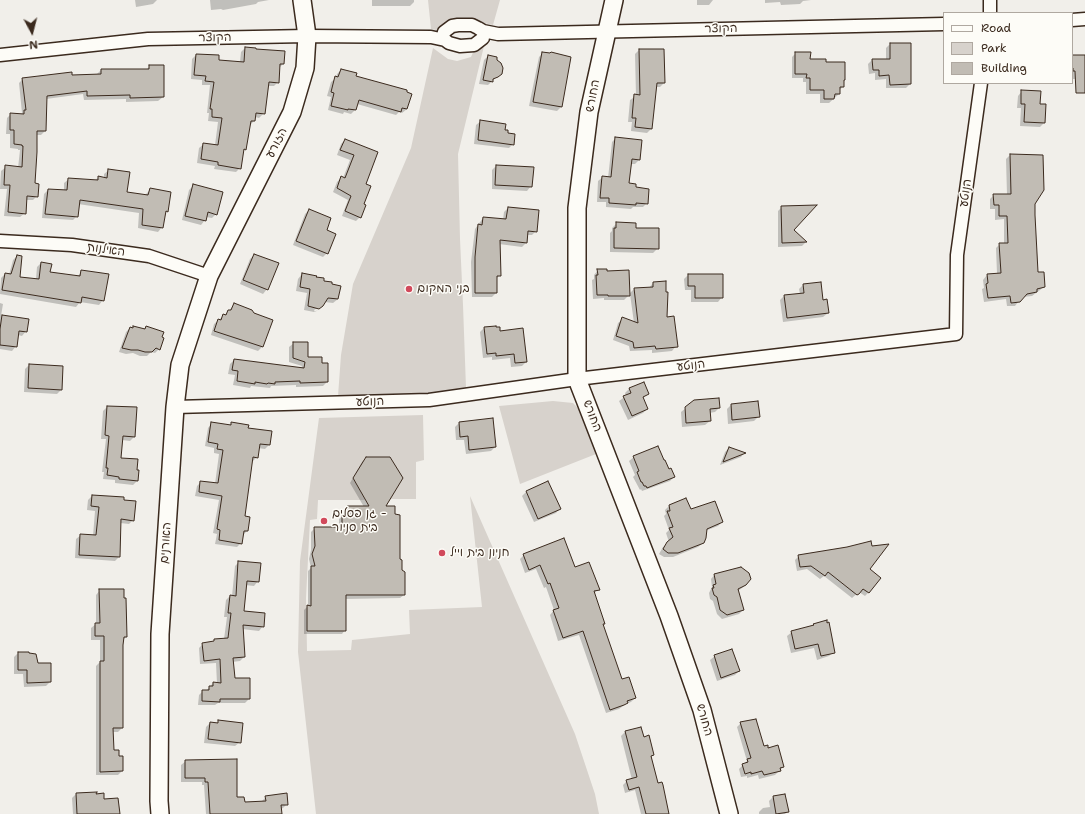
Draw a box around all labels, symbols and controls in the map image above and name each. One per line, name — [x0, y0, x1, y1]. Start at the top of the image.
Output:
north arrow — [12, 12, 52, 52]
legend — [943, 12, 1073, 84]
text: Road — [981, 20, 1011, 36]
street label: הקוצר — [704, 22, 738, 36]
street label: הקוצר — [198, 31, 232, 45]
text: N — [28, 36, 39, 52]
text: Park — [981, 40, 1007, 56]
text: Building — [981, 60, 1027, 76]
street label: החורש — [583, 78, 603, 114]
street label: הזורע — [263, 125, 291, 161]
street label: הנוטע — [957, 178, 975, 208]
street label: האילנות — [86, 240, 126, 260]
place label: בני המקום — [417, 282, 469, 296]
marker: בני המקום — [404, 284, 414, 294]
street label: הנוטע — [676, 357, 706, 375]
street label: הנוטע — [356, 394, 384, 410]
street label: החורש — [579, 398, 605, 434]
place label: גן פסלים - בית סניור — [332, 507, 386, 535]
marker: גן פסלים - בית סניור — [319, 516, 329, 526]
street label: האורנים — [157, 522, 175, 564]
place label: חניון בית וייל — [450, 546, 509, 560]
marker: חניון בית וייל — [437, 548, 447, 558]
street label: החורש — [693, 702, 715, 738]

